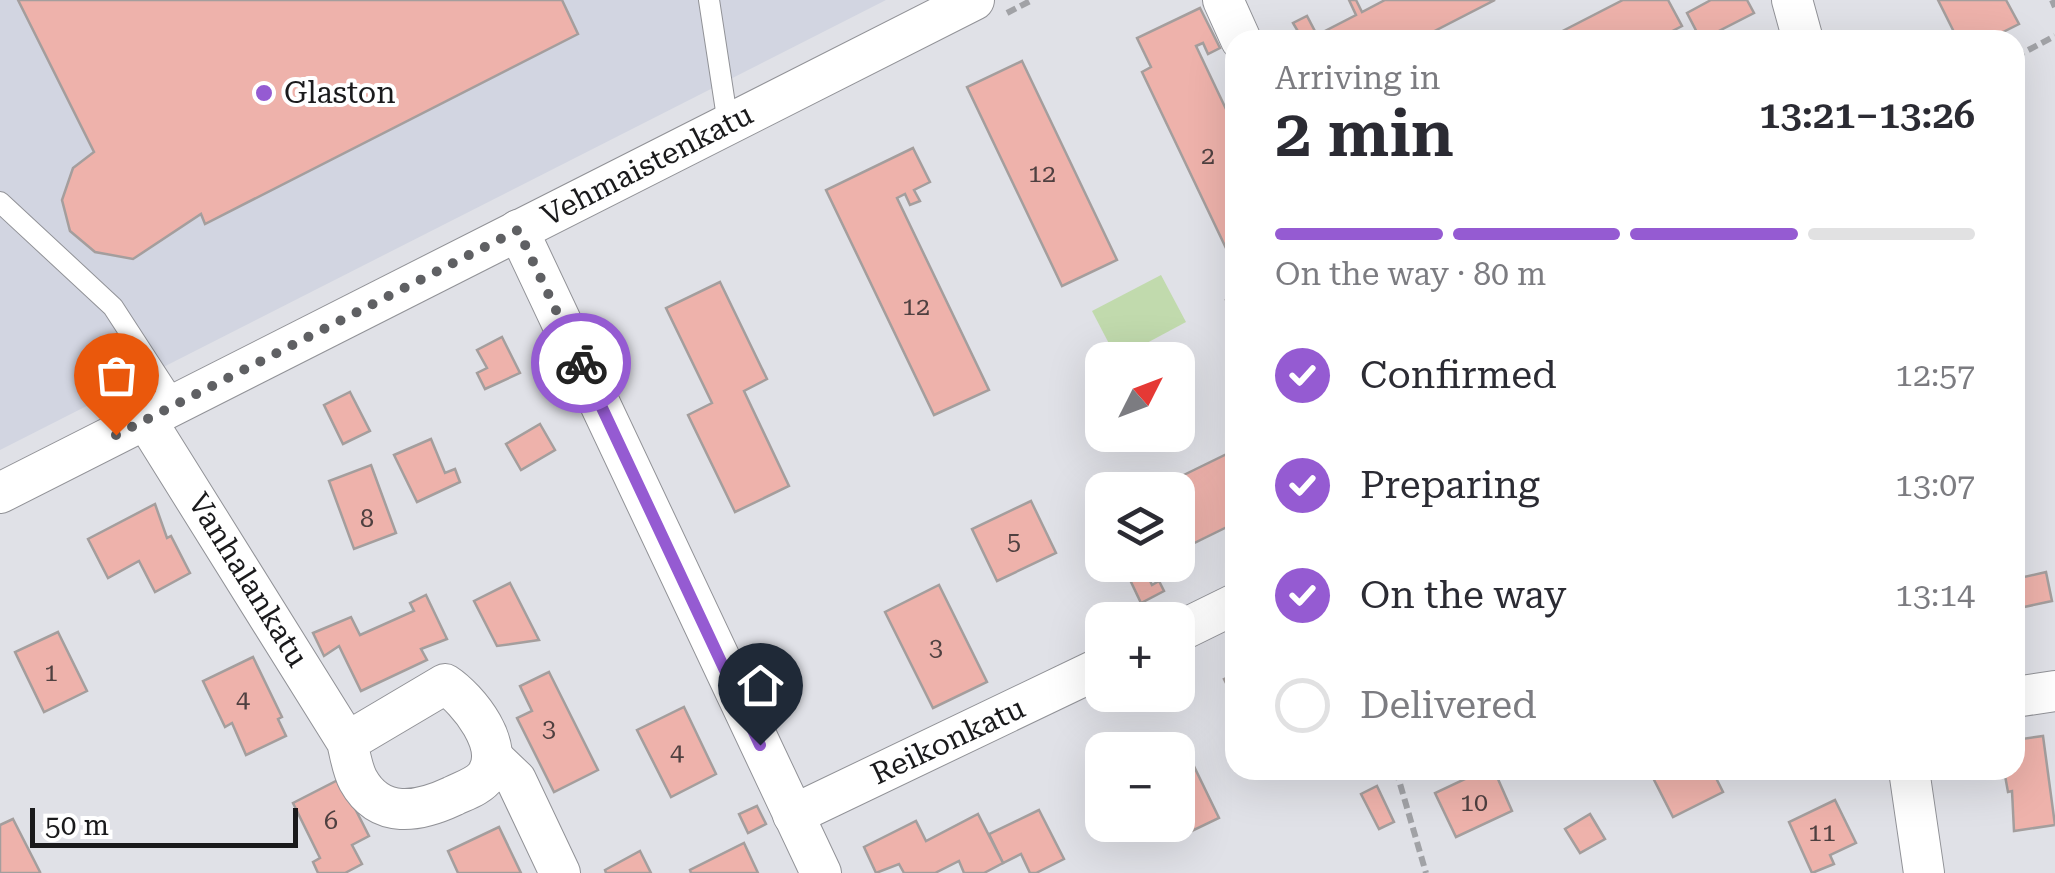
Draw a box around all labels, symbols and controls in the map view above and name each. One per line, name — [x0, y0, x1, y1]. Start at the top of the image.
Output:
text: Arriving in — [1275, 59, 1440, 97]
place label: Glaston — [284, 75, 396, 110]
marker: Glaston — [253, 82, 275, 104]
text: 13:21–13:26 — [1759, 93, 1975, 137]
street label: Vehmaistenkatu — [535, 96, 759, 233]
text: 2 min — [1275, 96, 1454, 172]
house number: 2 — [1201, 141, 1215, 170]
house number: 12 — [1028, 159, 1056, 188]
text: On the way · 80 m — [1275, 255, 1546, 293]
house number: 12 — [902, 292, 930, 321]
courier — [531, 313, 631, 413]
pin — [74, 333, 159, 436]
icon: bike — [554, 336, 609, 391]
north arrow — [1085, 342, 1195, 452]
map controls — [1085, 342, 1195, 842]
icon: bag — [89, 348, 144, 403]
icon: check — [1275, 348, 1330, 403]
text: Confirmed — [1360, 353, 1557, 397]
text: 12:57 — [1895, 356, 1975, 394]
icon: check — [1275, 458, 1330, 513]
text: Preparing — [1360, 463, 1540, 507]
text: 13:07 — [1895, 466, 1975, 504]
button: layers — [1085, 472, 1195, 582]
street label: Vanhalankatu — [181, 486, 316, 673]
house number: 8 — [360, 504, 374, 533]
house number: 5 — [1007, 527, 1021, 556]
icon: check — [1275, 568, 1330, 623]
text: On the way — [1360, 573, 1566, 617]
text: 13:14 — [1895, 576, 1975, 614]
button: + — [1085, 602, 1195, 712]
house number: 3 — [929, 633, 943, 662]
pin — [718, 643, 803, 746]
house number: 1 — [44, 658, 58, 687]
icon: home — [733, 658, 788, 713]
text: Delivered — [1360, 683, 1537, 727]
house number: 4 — [236, 685, 250, 714]
street label: Reikonkatu — [865, 690, 1031, 791]
house number: 3 — [542, 714, 556, 743]
button: − — [1085, 732, 1195, 842]
house number: 4 — [670, 738, 684, 767]
house number: 10 — [1460, 788, 1488, 817]
scale bar — [30, 803, 298, 848]
house number: 6 — [324, 806, 338, 835]
text: 50 m — [45, 809, 109, 842]
house number: 11 — [1808, 818, 1836, 847]

